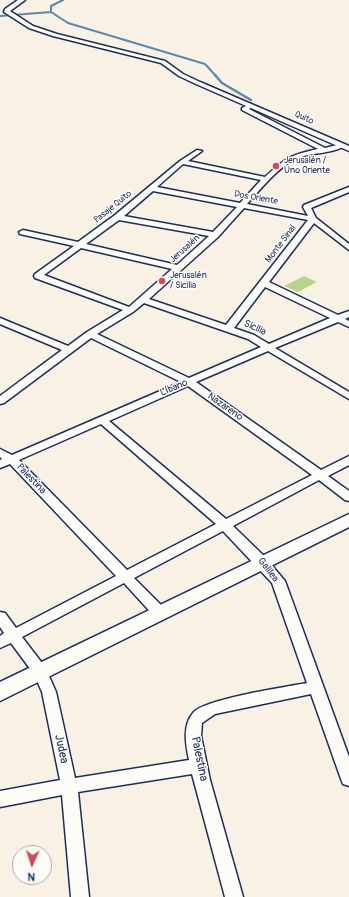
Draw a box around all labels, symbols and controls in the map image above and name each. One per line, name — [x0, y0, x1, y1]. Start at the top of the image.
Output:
street label: Quito — [293, 109, 315, 127]
place label: Jerusalén / Uno Oriente — [284, 156, 330, 177]
marker: Jerusalén / Uno Oriente — [271, 161, 281, 171]
street label: Pasaje Quito — [92, 188, 134, 226]
street label: Dos Oriente — [233, 189, 279, 207]
street label: Monte Sinaí — [263, 223, 299, 265]
street label: Jerusalén — [168, 233, 202, 265]
place label: Jerusalén / Sicilia — [170, 271, 207, 292]
marker: Jerusalén / Sicilia — [157, 276, 167, 286]
street label: Sicilia — [242, 318, 268, 338]
street label: Líbano — [158, 377, 190, 399]
street label: Nazareno — [205, 390, 245, 424]
street label: Palestina — [14, 461, 48, 497]
street label: Galilea — [255, 556, 281, 584]
street label: Judea — [51, 733, 71, 765]
street label: Palestina — [187, 735, 211, 783]
north arrow — [12, 845, 52, 885]
text: N — [27, 870, 35, 883]

